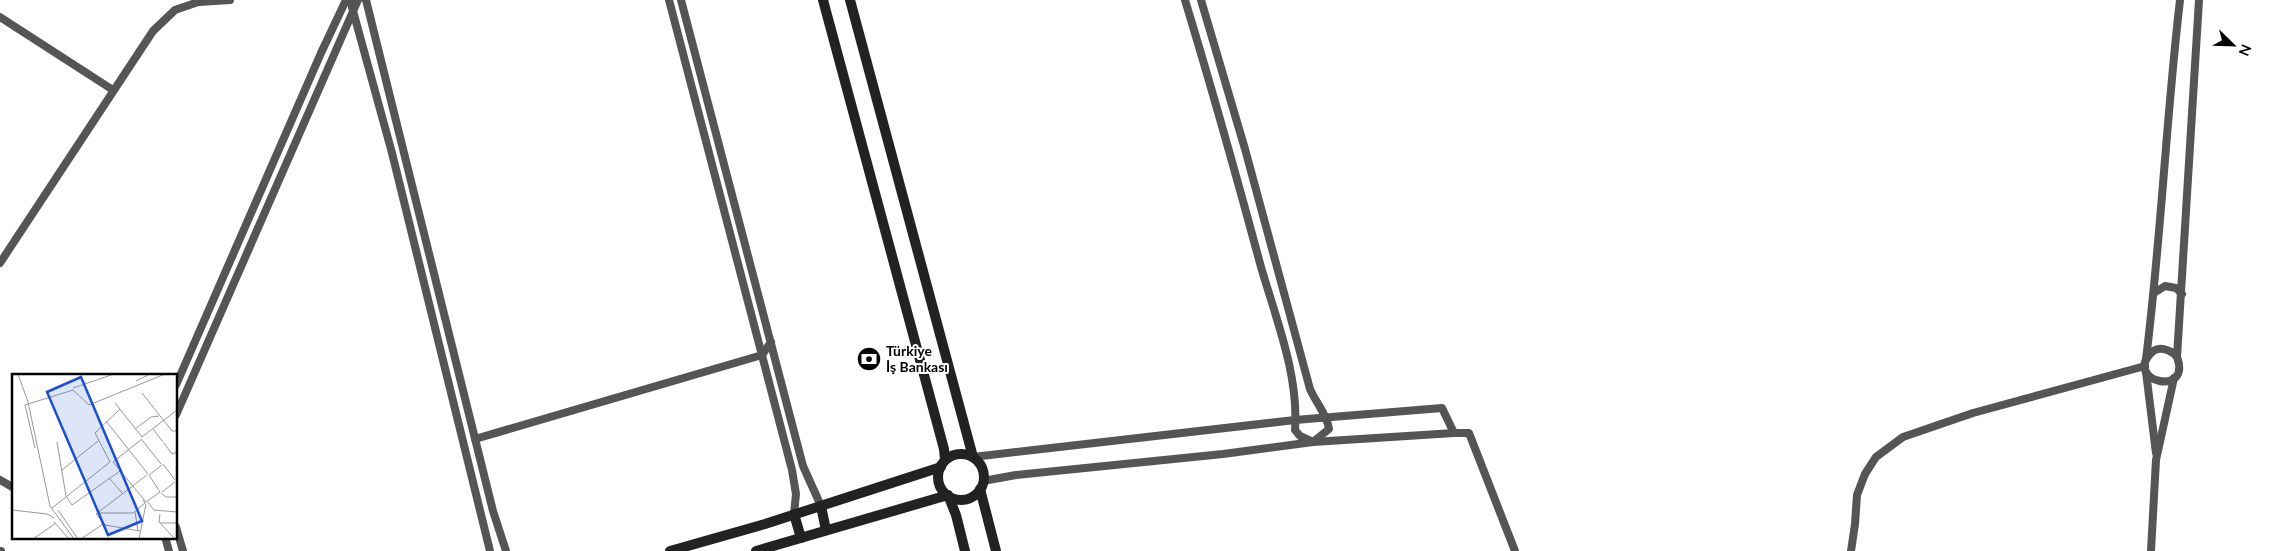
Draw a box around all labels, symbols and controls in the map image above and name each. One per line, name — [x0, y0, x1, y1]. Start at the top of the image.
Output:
north arrow — [2208, 20, 2258, 70]
text: N — [2235, 42, 2255, 59]
place label: Türkiye İş Bankası — [886, 342, 948, 375]
bank icon: Türkiye İş Bankası — [856, 346, 882, 372]
inset map — [12, 374, 178, 538]

